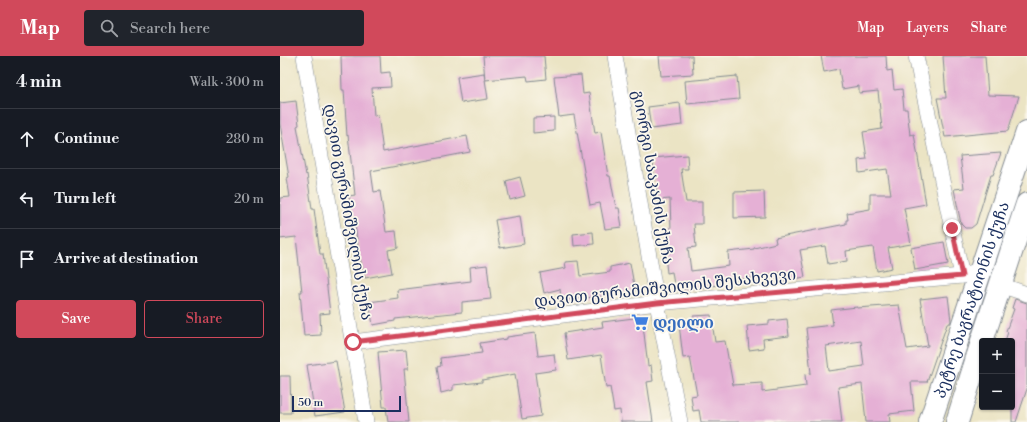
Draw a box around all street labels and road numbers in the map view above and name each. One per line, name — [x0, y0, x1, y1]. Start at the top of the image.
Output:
street label: გიორგი სააკაძის ქუჩა — [628, 89, 678, 266]
street label: დავით გურამიშვილის ქუჩა — [319, 102, 377, 322]
street label: პეტრე ბაგრატიონის ქუჩა — [930, 199, 1014, 401]
street label: დავით გურამიშვილის შესახვევი — [533, 264, 797, 312]

